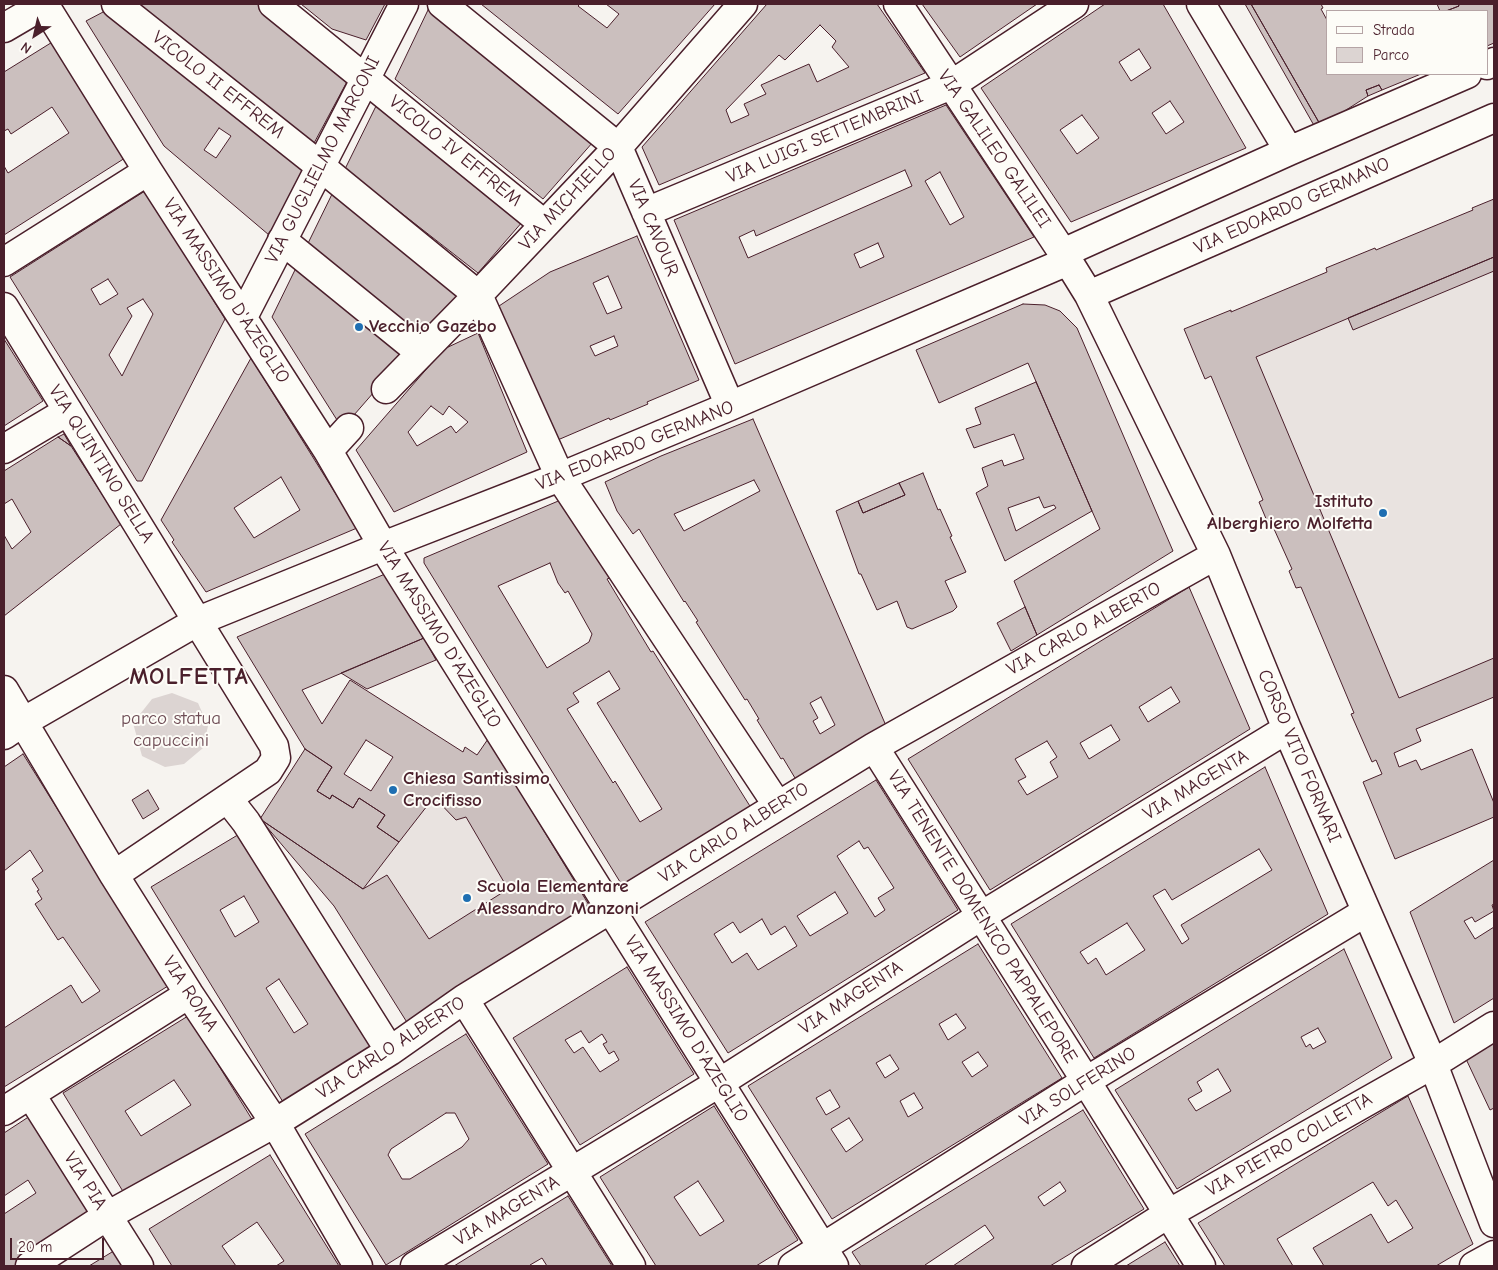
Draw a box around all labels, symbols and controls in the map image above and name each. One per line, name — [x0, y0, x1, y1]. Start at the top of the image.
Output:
north arrow — [10, 10, 60, 60]
legend — [1326, 10, 1488, 75]
text: Strada — [1373, 21, 1415, 39]
street label: VICOLO II EFFREM — [147, 26, 289, 144]
text: N — [17, 38, 35, 57]
text: Parco — [1373, 46, 1409, 64]
street label: VIA GUGLIELMO MARCONI — [261, 52, 385, 268]
street label: VIA GALILEO GALILEI — [933, 66, 1055, 232]
street label: VIA LUIGI SETTEMBRINI — [723, 85, 927, 189]
street label: VICOLO IV EFFREM — [384, 90, 526, 212]
street label: VIA MICHIELLO — [514, 143, 622, 255]
street label: VIA EDOARDO GERMANO — [1191, 153, 1393, 259]
street label: VIA CAVOUR — [622, 176, 684, 280]
street label: VIA MASSIMO D'AZEGLIO — [158, 194, 294, 388]
place label: Vecchio Gazebo — [369, 316, 497, 338]
marker: Vecchio Gazebo — [353, 321, 365, 333]
street label: VIA QUINTINO SELLA — [43, 381, 159, 547]
street label: VIA EDOARDO GERMANO — [533, 396, 737, 496]
place label: Istituto Alberghiero Molfetta — [1207, 491, 1373, 535]
marker: Istituto Alberghiero Molfetta — [1377, 507, 1389, 519]
street label: VIA MASSIMO D'AZEGLIO — [372, 537, 506, 733]
street label: VIA CARLO ALBERTO — [1003, 577, 1165, 681]
district label: MOLFETTA — [128, 663, 250, 691]
street label: CORSO VITO FORNARI — [1252, 666, 1346, 846]
park label: parco statua capuccini — [121, 708, 221, 752]
street label: VIA MAGENTA — [1139, 745, 1253, 825]
street label: VIA TENENTE DOMENICO PAPPALEPORE — [882, 766, 1082, 1068]
place label: Chiesa Santissimo Crocifisso — [403, 768, 550, 812]
street label: VIA CARLO ALBERTO — [655, 778, 813, 888]
marker: Chiesa Santissimo Crocifisso — [387, 784, 399, 796]
place label: Scuola Elementare Alessandro Manzoni — [477, 876, 639, 920]
marker: Scuola Elementare Alessandro Manzoni — [461, 892, 473, 904]
street label: VIA MASSIMO D'AZEGLIO — [619, 931, 753, 1127]
street label: VIA ROMA — [157, 952, 223, 1036]
street label: VIA MAGENTA — [795, 956, 907, 1040]
street label: VIA CARLO ALBERTO — [312, 991, 470, 1105]
street label: VIA SOLFERINO — [1016, 1042, 1140, 1132]
street label: VIA PIETRO COLLETTA — [1202, 1088, 1376, 1202]
street label: VIA PIA — [58, 1148, 112, 1214]
street label: VIA MAGENTA — [450, 1171, 564, 1251]
scale bar — [12, 1228, 106, 1260]
text: 20 m — [18, 1238, 52, 1256]

